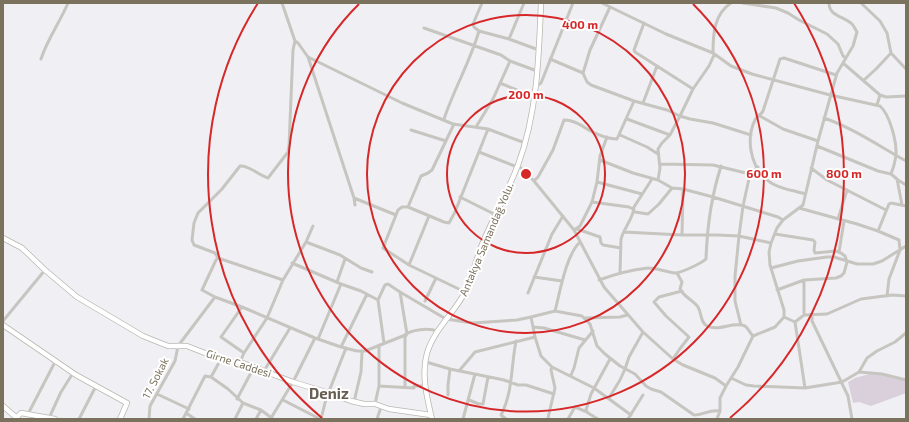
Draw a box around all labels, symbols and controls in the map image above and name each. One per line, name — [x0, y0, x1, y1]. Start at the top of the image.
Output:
text: 400 m — [562, 17, 598, 31]
text: 200 m — [508, 87, 544, 101]
text: 600 m — [746, 166, 782, 180]
text: 800 m — [826, 166, 862, 180]
centre of rings — [519, 167, 533, 181]
street label: Antakya Samandağ Yolu. — [456, 180, 516, 298]
street label: Girne Caddesi — [205, 346, 273, 380]
street label: 17. Sokak — [139, 355, 171, 401]
district label: Deniz — [309, 384, 349, 402]

